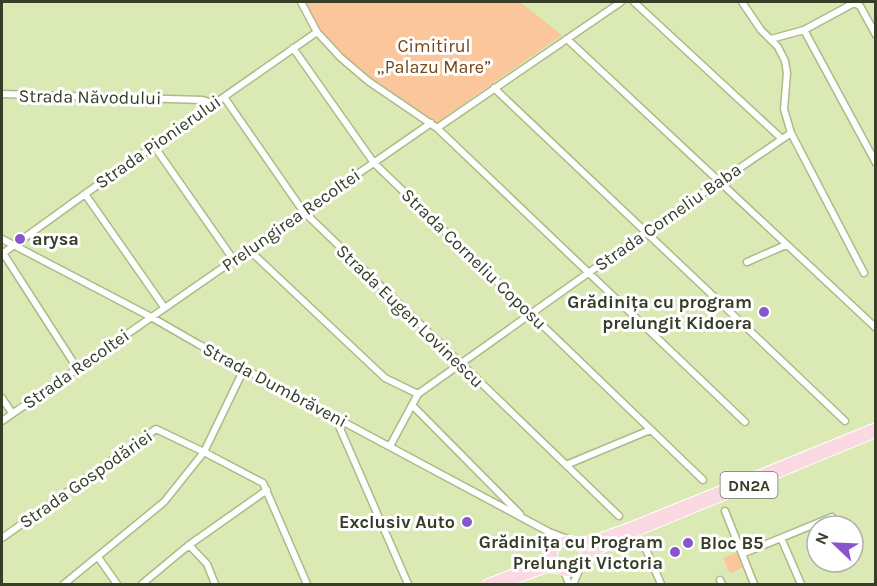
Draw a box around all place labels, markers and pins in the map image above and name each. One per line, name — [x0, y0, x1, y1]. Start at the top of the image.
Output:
place label: arysa — [32, 228, 79, 250]
marker: arysa — [13, 232, 27, 246]
place label: Grădinița cu program prelungit Kidoera — [567, 291, 752, 334]
marker: Grădinița cu program prelungit Kidoera — [757, 305, 771, 319]
place label: Exclusiv Auto — [339, 511, 455, 533]
marker: Exclusiv Auto — [460, 515, 474, 529]
place label: Grădinița cu Program Prelungit Victoria — [479, 531, 663, 574]
place label: Bloc B5 — [700, 532, 764, 554]
marker: Bloc B5 — [681, 536, 695, 550]
marker: Grădinița cu Program Prelungit Victoria — [668, 545, 682, 559]

